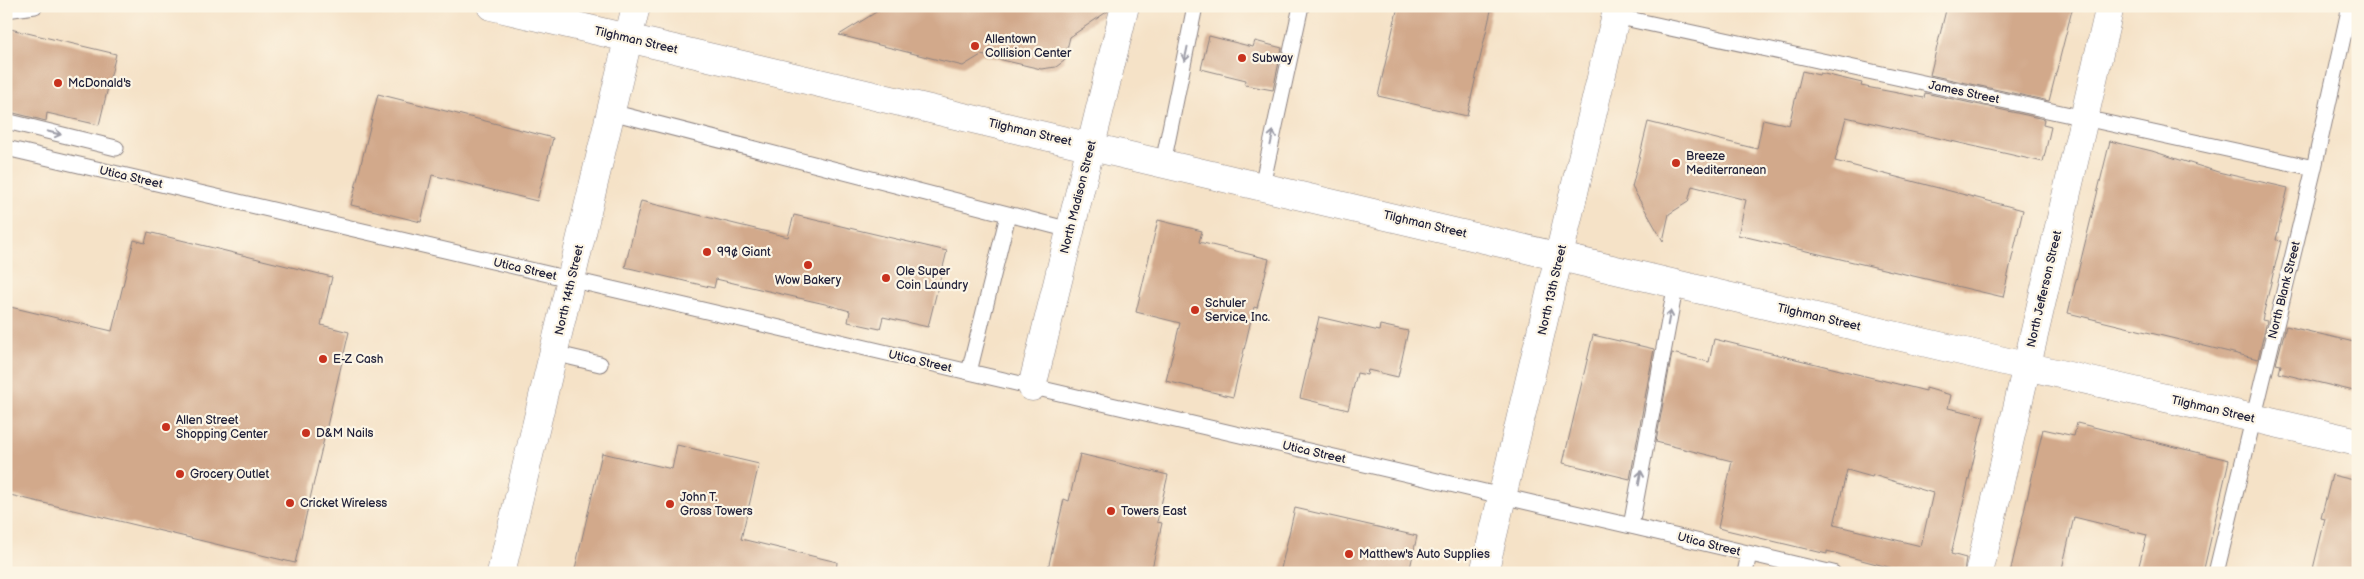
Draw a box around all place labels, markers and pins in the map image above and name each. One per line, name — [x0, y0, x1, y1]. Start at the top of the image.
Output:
place label: Allentown Collision Center — [985, 32, 1072, 61]
marker: Allentown Collision Center — [969, 40, 981, 52]
place label: Subway — [1252, 51, 1293, 66]
marker: Subway — [1236, 52, 1248, 64]
place label: McDonald's — [68, 76, 131, 91]
marker: McDonald's — [52, 77, 64, 89]
place label: Breeze Mediterranean — [1686, 149, 1766, 178]
marker: Breeze Mediterranean — [1670, 157, 1682, 169]
place label: 99¢ Giant — [717, 245, 771, 260]
marker: 99¢ Giant — [701, 246, 713, 258]
marker: Wow Bakery — [802, 259, 814, 271]
place label: Ole Super Coin Laundry — [896, 264, 969, 293]
marker: Ole Super Coin Laundry — [880, 272, 892, 284]
place label: Wow Bakery — [775, 273, 842, 288]
place label: Schuler Service, Inc. — [1205, 296, 1270, 325]
marker: Schuler Service, Inc. — [1189, 304, 1201, 316]
place label: E-Z Cash — [333, 352, 384, 367]
marker: E-Z Cash — [317, 353, 329, 365]
place label: Allen Street Shopping Center — [176, 413, 268, 442]
marker: Allen Street Shopping Center — [160, 421, 172, 433]
place label: D&M Nails — [316, 426, 374, 441]
marker: D&M Nails — [300, 427, 312, 439]
place label: Grocery Outlet — [190, 467, 269, 482]
marker: Grocery Outlet — [174, 468, 186, 480]
place label: John T. Gross Towers — [680, 490, 753, 519]
place label: Cricket Wireless — [300, 496, 387, 511]
marker: Cricket Wireless — [284, 497, 296, 509]
marker: John T. Gross Towers — [664, 498, 676, 510]
place label: Towers East — [1121, 504, 1187, 519]
marker: Towers East — [1105, 505, 1117, 517]
place label: Matthew's Auto Supplies — [1359, 547, 1490, 562]
marker: Matthew's Auto Supplies — [1343, 548, 1355, 560]

